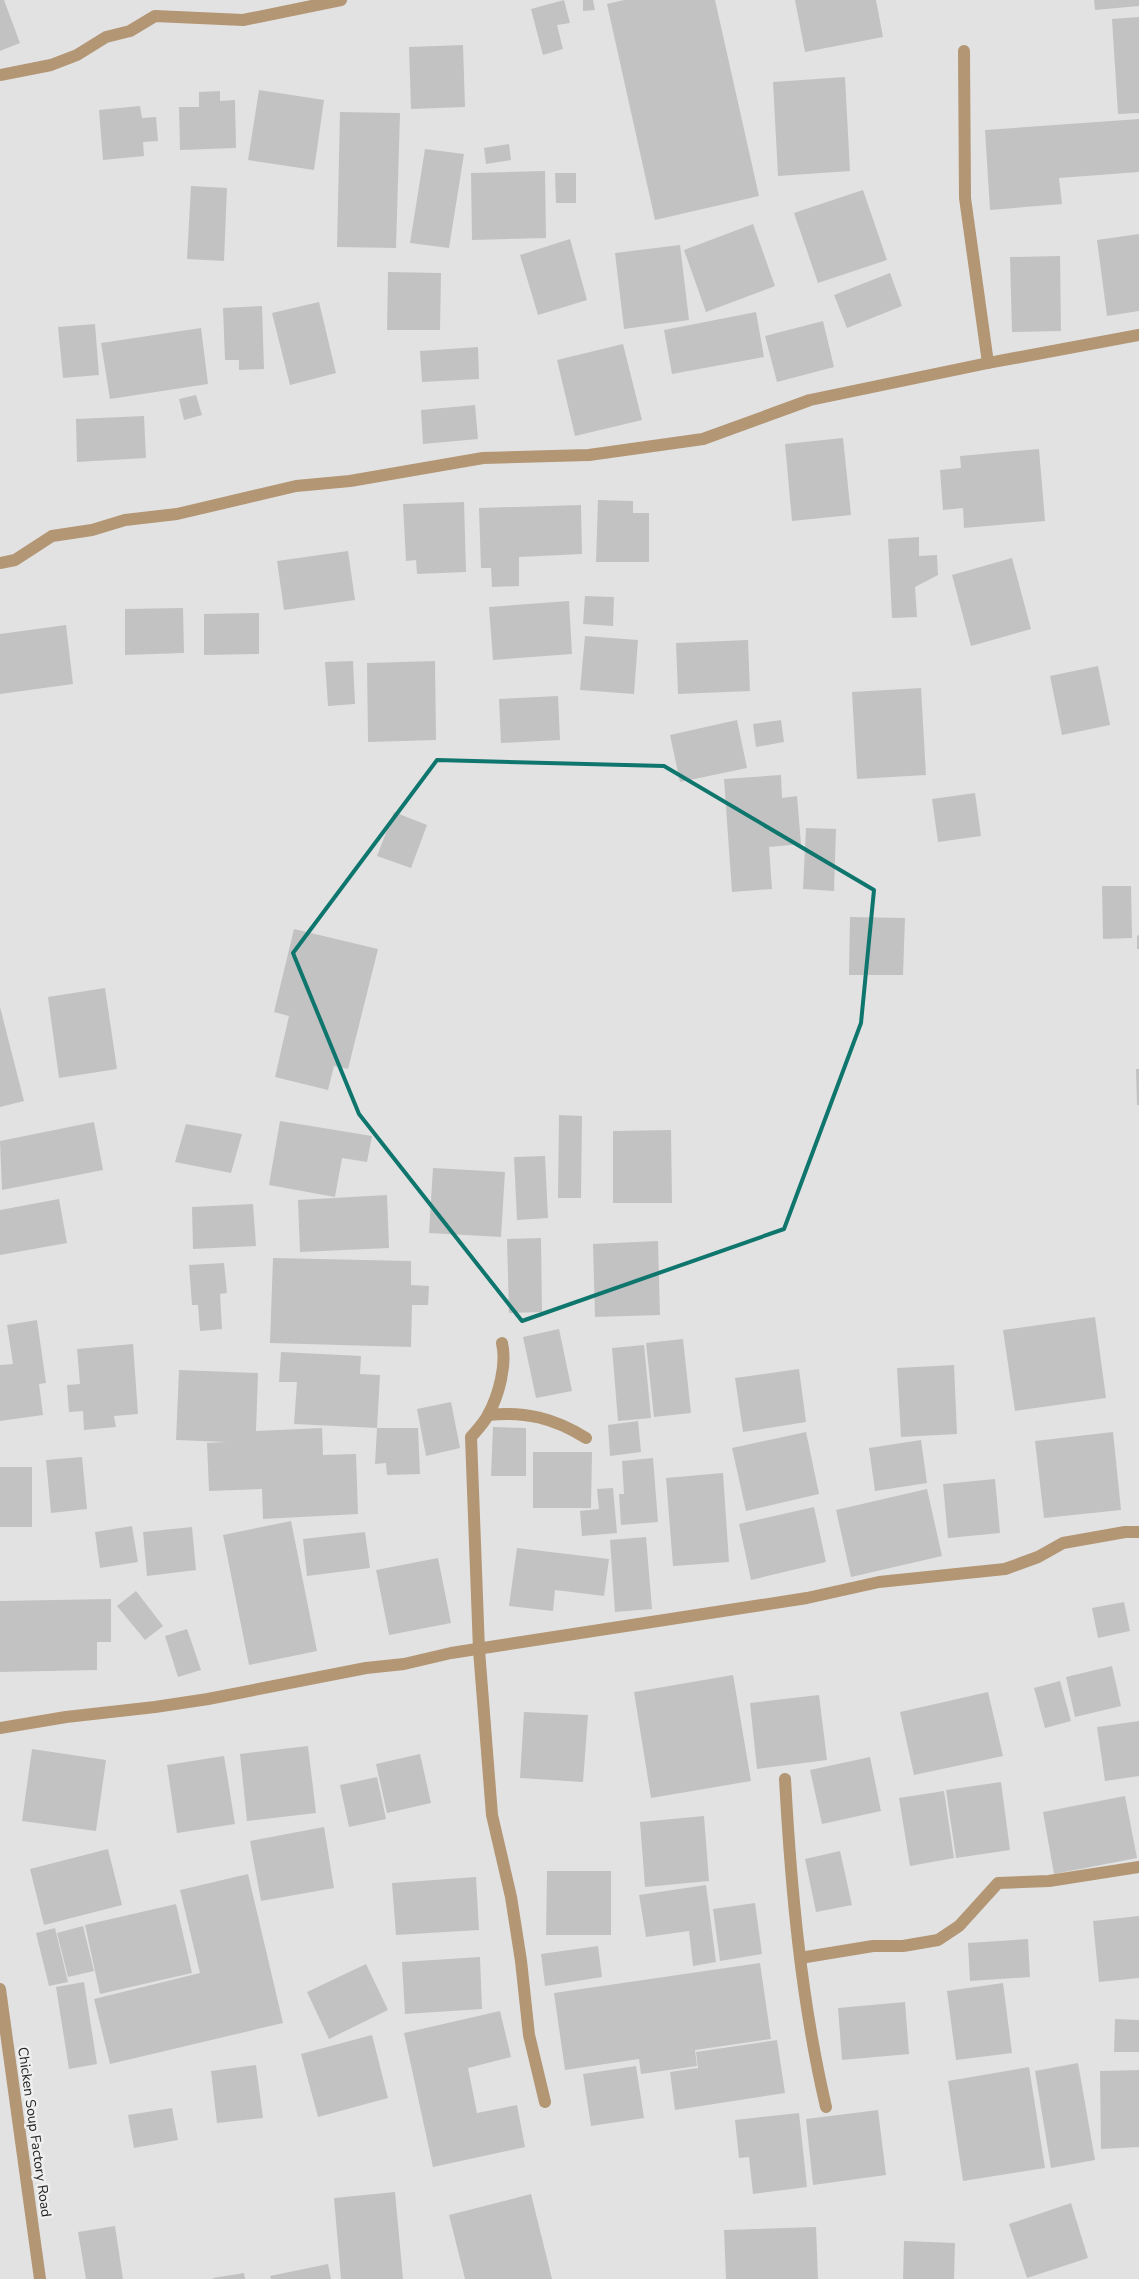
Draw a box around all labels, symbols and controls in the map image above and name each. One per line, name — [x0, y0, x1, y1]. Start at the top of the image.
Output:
street label: Chicken Soup Factory Road — [13, 2046, 56, 2218]

